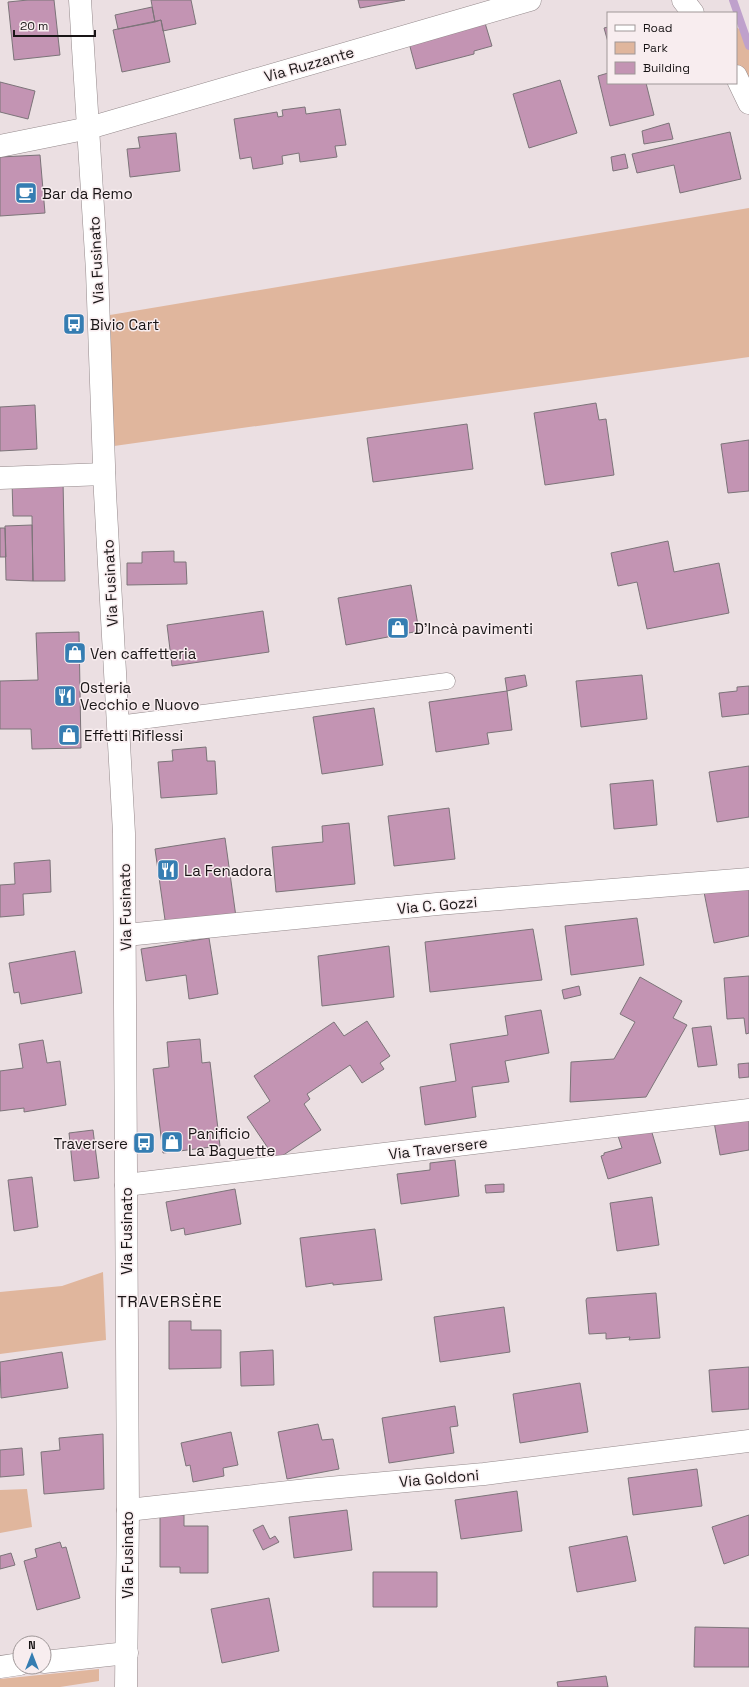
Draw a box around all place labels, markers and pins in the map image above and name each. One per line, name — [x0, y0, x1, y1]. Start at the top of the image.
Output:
cafe icon: Bar da Remo — [13, 180, 39, 206]
place label: Bar da Remo — [42, 184, 133, 203]
bus stop icon: Bivio Cart — [61, 311, 87, 337]
place label: Bivio Cart — [90, 315, 159, 334]
shop icon: D'Incà pavimenti — [385, 615, 411, 641]
place label: D'Incà pavimenti — [414, 619, 533, 638]
shop icon: Ven caffetteria — [62, 640, 88, 666]
place label: Ven caffetteria — [90, 644, 197, 663]
place label: Osteria Vecchio e Nuovo — [80, 678, 199, 714]
restaurant icon: Osteria Vecchio e Nuovo — [52, 683, 78, 709]
shop icon: Effetti Riflessi — [56, 722, 82, 748]
place label: Effetti Riflessi — [84, 726, 183, 745]
restaurant icon: La Fenadora — [155, 857, 181, 883]
place label: La Fenadora — [184, 861, 273, 880]
place label: Panificio La Baguette — [188, 1124, 275, 1160]
shop icon: Panificio La Baguette — [159, 1129, 185, 1155]
bus stop icon: Traversere — [131, 1130, 157, 1156]
place label: Traversere — [53, 1134, 128, 1153]

